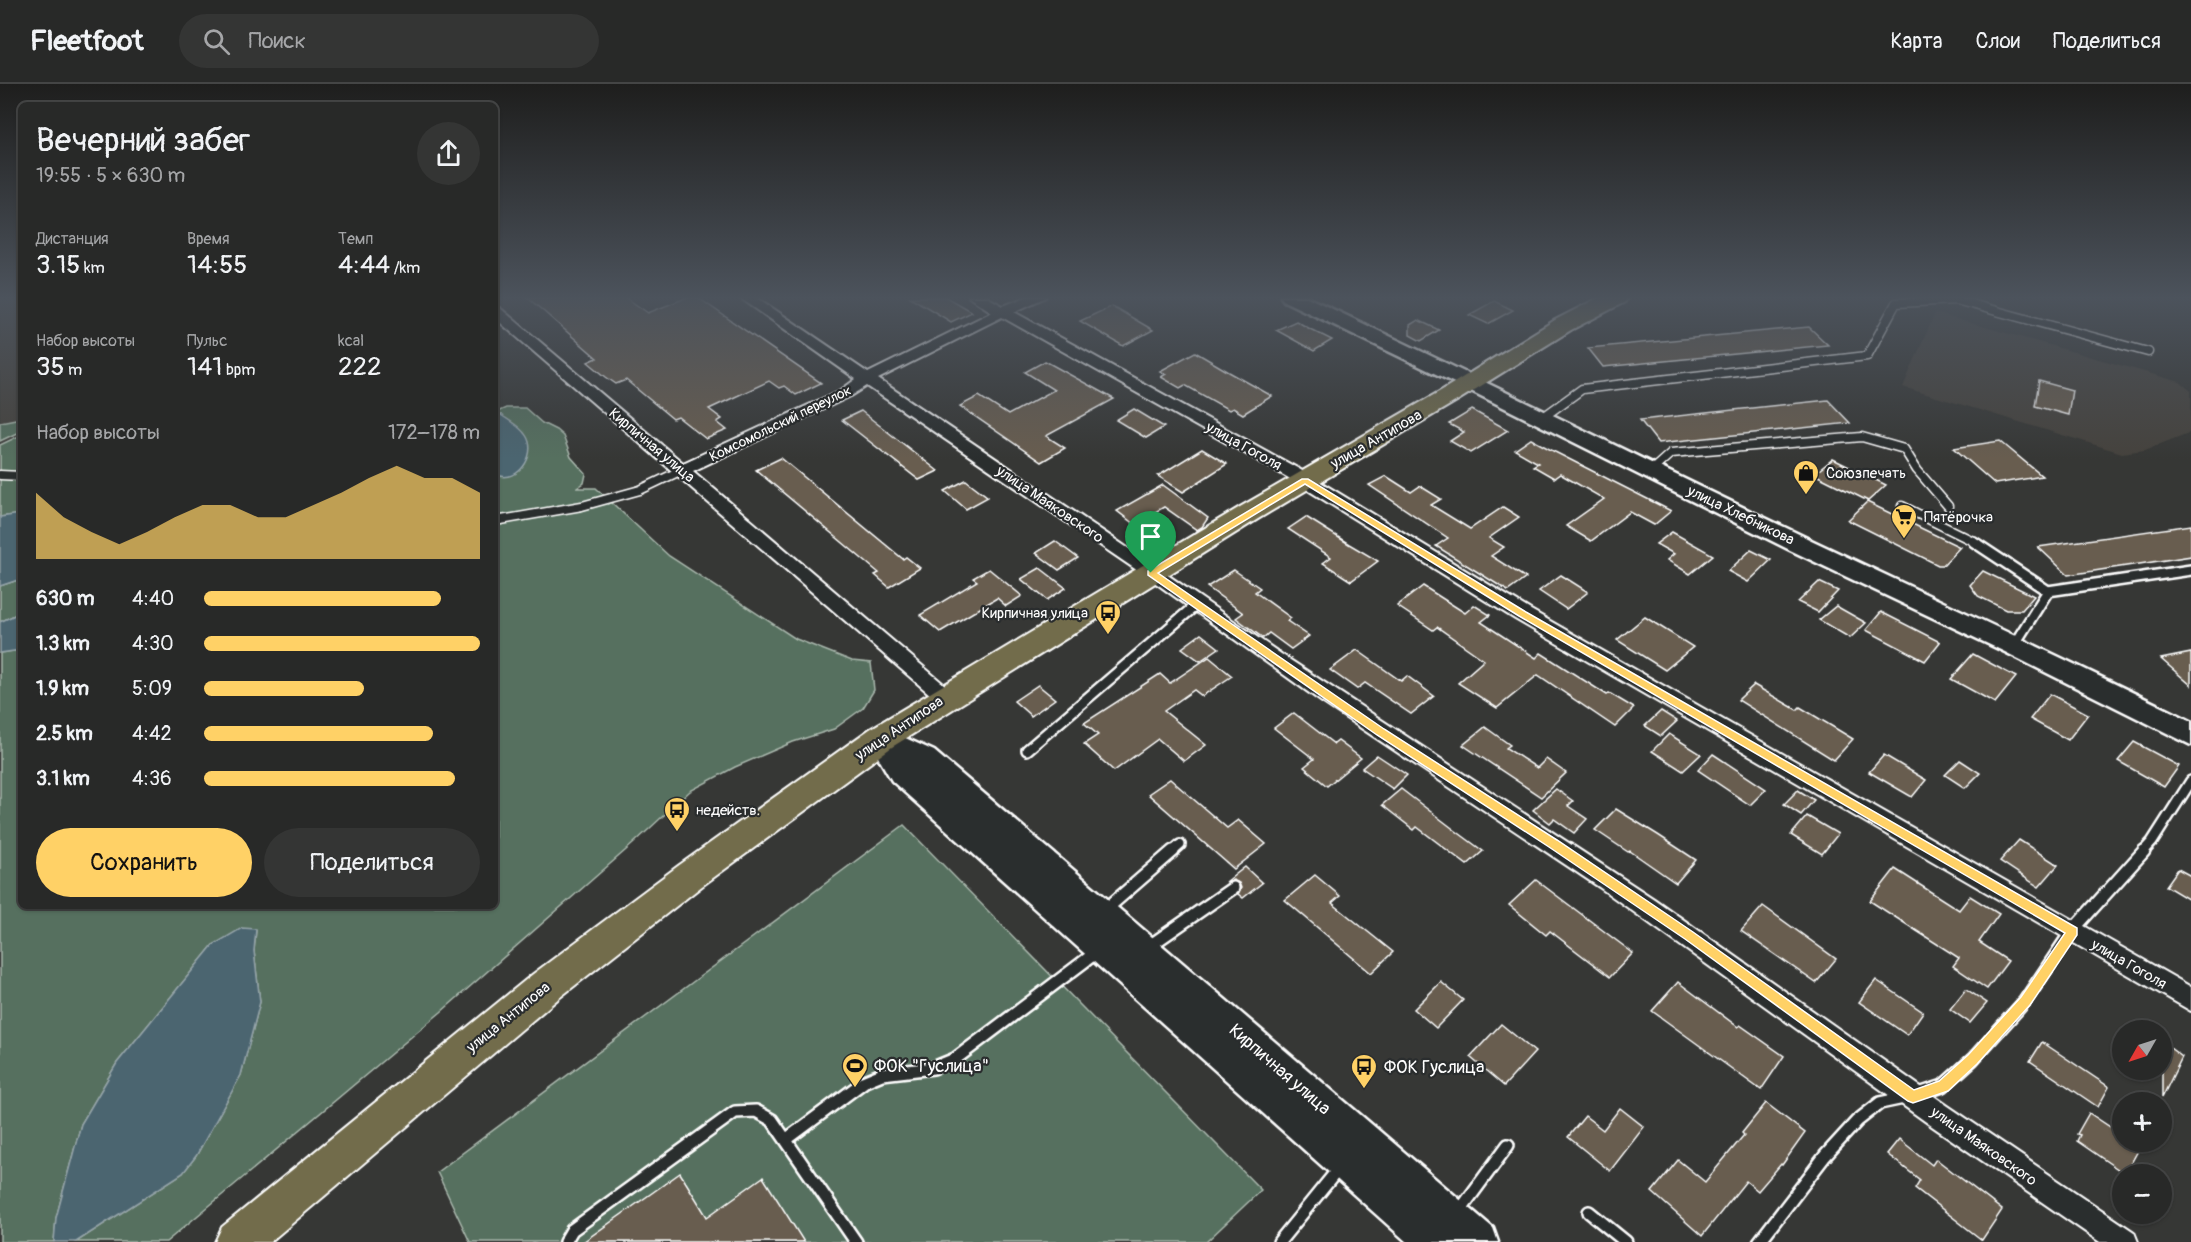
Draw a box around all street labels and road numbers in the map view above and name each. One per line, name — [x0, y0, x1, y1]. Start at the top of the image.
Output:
street label: Комсомольский переулок — [706, 382, 854, 465]
street label: Кирпичная улица — [605, 404, 699, 487]
street label: улица Антипова — [1326, 406, 1425, 474]
street label: улица Гоголя — [1202, 417, 1285, 475]
street label: улица Маяковского — [992, 461, 1107, 547]
street label: улица Хлебникова — [1683, 481, 1797, 550]
street label: улица Антипова — [851, 692, 947, 765]
street label: улица Гоголя — [2087, 935, 2170, 994]
street label: улица Антипова — [462, 978, 554, 1058]
street label: Кирпичная улица — [1224, 1019, 1335, 1120]
street label: улица Маяковского — [1926, 1102, 2040, 1190]

